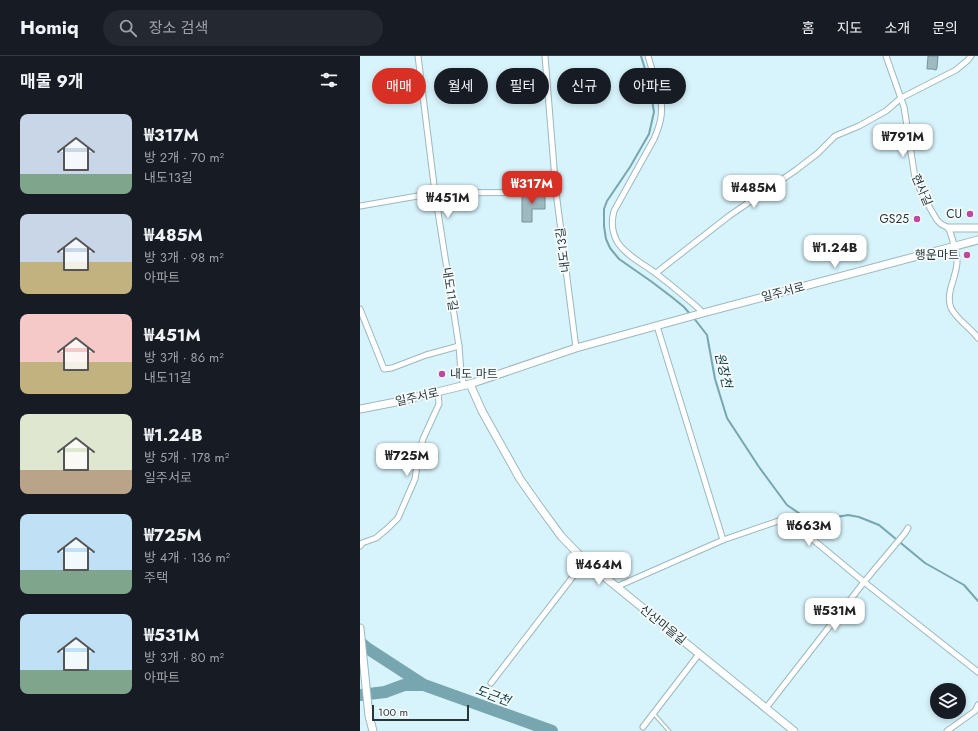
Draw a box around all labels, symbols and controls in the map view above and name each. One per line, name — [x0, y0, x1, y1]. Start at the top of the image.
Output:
search box — [103, 10, 383, 46]
text: Homiq — [20, 14, 79, 41]
icon: search — [117, 17, 139, 39]
text: 장소 검색 — [149, 17, 208, 39]
text: 홈 — [802, 18, 815, 38]
text: 지도 — [837, 18, 862, 38]
text: 소개 — [884, 18, 910, 38]
text: 문의 — [932, 18, 958, 38]
chip: 매매 — [372, 68, 426, 104]
chip: 월세 — [434, 68, 488, 104]
chip: 필터 — [496, 68, 549, 104]
chip: 신규 — [557, 68, 611, 104]
chip: 아파트 — [619, 68, 686, 104]
text: 매물 9개 — [20, 69, 83, 93]
icon: filters — [318, 69, 340, 91]
text: ₩317M — [144, 123, 199, 147]
pin: ₩791M — [875, 124, 931, 158]
text: ₩791M — [882, 127, 924, 146]
icon: home — [52, 130, 100, 178]
text: 방 2개 · 70 m² — [144, 148, 224, 167]
text: 내도13길 — [144, 168, 193, 187]
pin: ₩317M — [504, 171, 560, 205]
street label: 현사길 — [907, 171, 937, 209]
text: ₩317M — [511, 174, 553, 193]
pin: ₩485M — [726, 175, 782, 209]
text: ₩485M — [732, 178, 776, 197]
pin: ₩451M — [420, 185, 476, 219]
text: ₩451M — [426, 188, 470, 207]
place label: CU — [946, 205, 962, 223]
marker: CU — [965, 209, 975, 219]
place label: GS25 — [880, 210, 909, 228]
marker: GS25 — [912, 214, 922, 224]
text: ₩485M — [144, 223, 203, 247]
street label: 내도13길 — [551, 227, 575, 273]
icon: home — [52, 230, 100, 278]
pin: ₩1.24B — [802, 235, 868, 269]
text: ₩1.24B — [813, 238, 857, 257]
place label: 행운마트 — [915, 246, 959, 264]
text: 방 3개 · 98 m² — [144, 248, 224, 267]
marker: 행운마트 — [962, 250, 972, 260]
street label: 내도11길 — [438, 266, 462, 312]
text: 아파트 — [144, 268, 180, 287]
street label: 일주서로 — [759, 278, 807, 306]
text: ₩451M — [144, 323, 201, 347]
icon: home — [52, 330, 100, 378]
text: 방 3개 · 86 m² — [144, 348, 224, 367]
water label: 원장천 — [710, 350, 737, 391]
place label: 내도 마트 — [450, 365, 498, 383]
text: 내도11길 — [144, 368, 192, 387]
marker: 내도 마트 — [437, 369, 447, 379]
street label: 일주서로 — [393, 383, 441, 411]
text: ₩1.24B — [144, 423, 202, 447]
icon: home — [52, 430, 100, 478]
pin: ₩725M — [379, 443, 435, 477]
text: ₩725M — [385, 446, 429, 465]
text: 방 5개 · 178 m² — [144, 448, 229, 467]
text: 일주서로 — [144, 468, 192, 487]
pin: ₩663M — [781, 513, 837, 547]
text: ₩663M — [787, 516, 831, 535]
text: ₩725M — [144, 523, 202, 547]
icon: home — [52, 530, 100, 578]
text: 방 4개 · 136 m² — [144, 548, 230, 567]
pin: ₩464M — [571, 552, 627, 586]
text: ₩464M — [576, 555, 622, 574]
text: 주택 — [144, 568, 168, 587]
pin: ₩531M — [807, 598, 863, 632]
street label: 신산마을길 — [636, 601, 690, 649]
text: ₩531M — [814, 601, 856, 620]
text: ₩531M — [144, 623, 199, 647]
icon: home — [52, 630, 100, 678]
text: 방 3개 · 80 m² — [144, 648, 224, 667]
text: 아파트 — [144, 668, 180, 687]
water label: 도근천 — [473, 680, 514, 711]
map controls — [930, 683, 966, 719]
button: layers — [930, 683, 966, 719]
scale bar — [372, 703, 469, 722]
text: 100 m — [378, 704, 408, 720]

